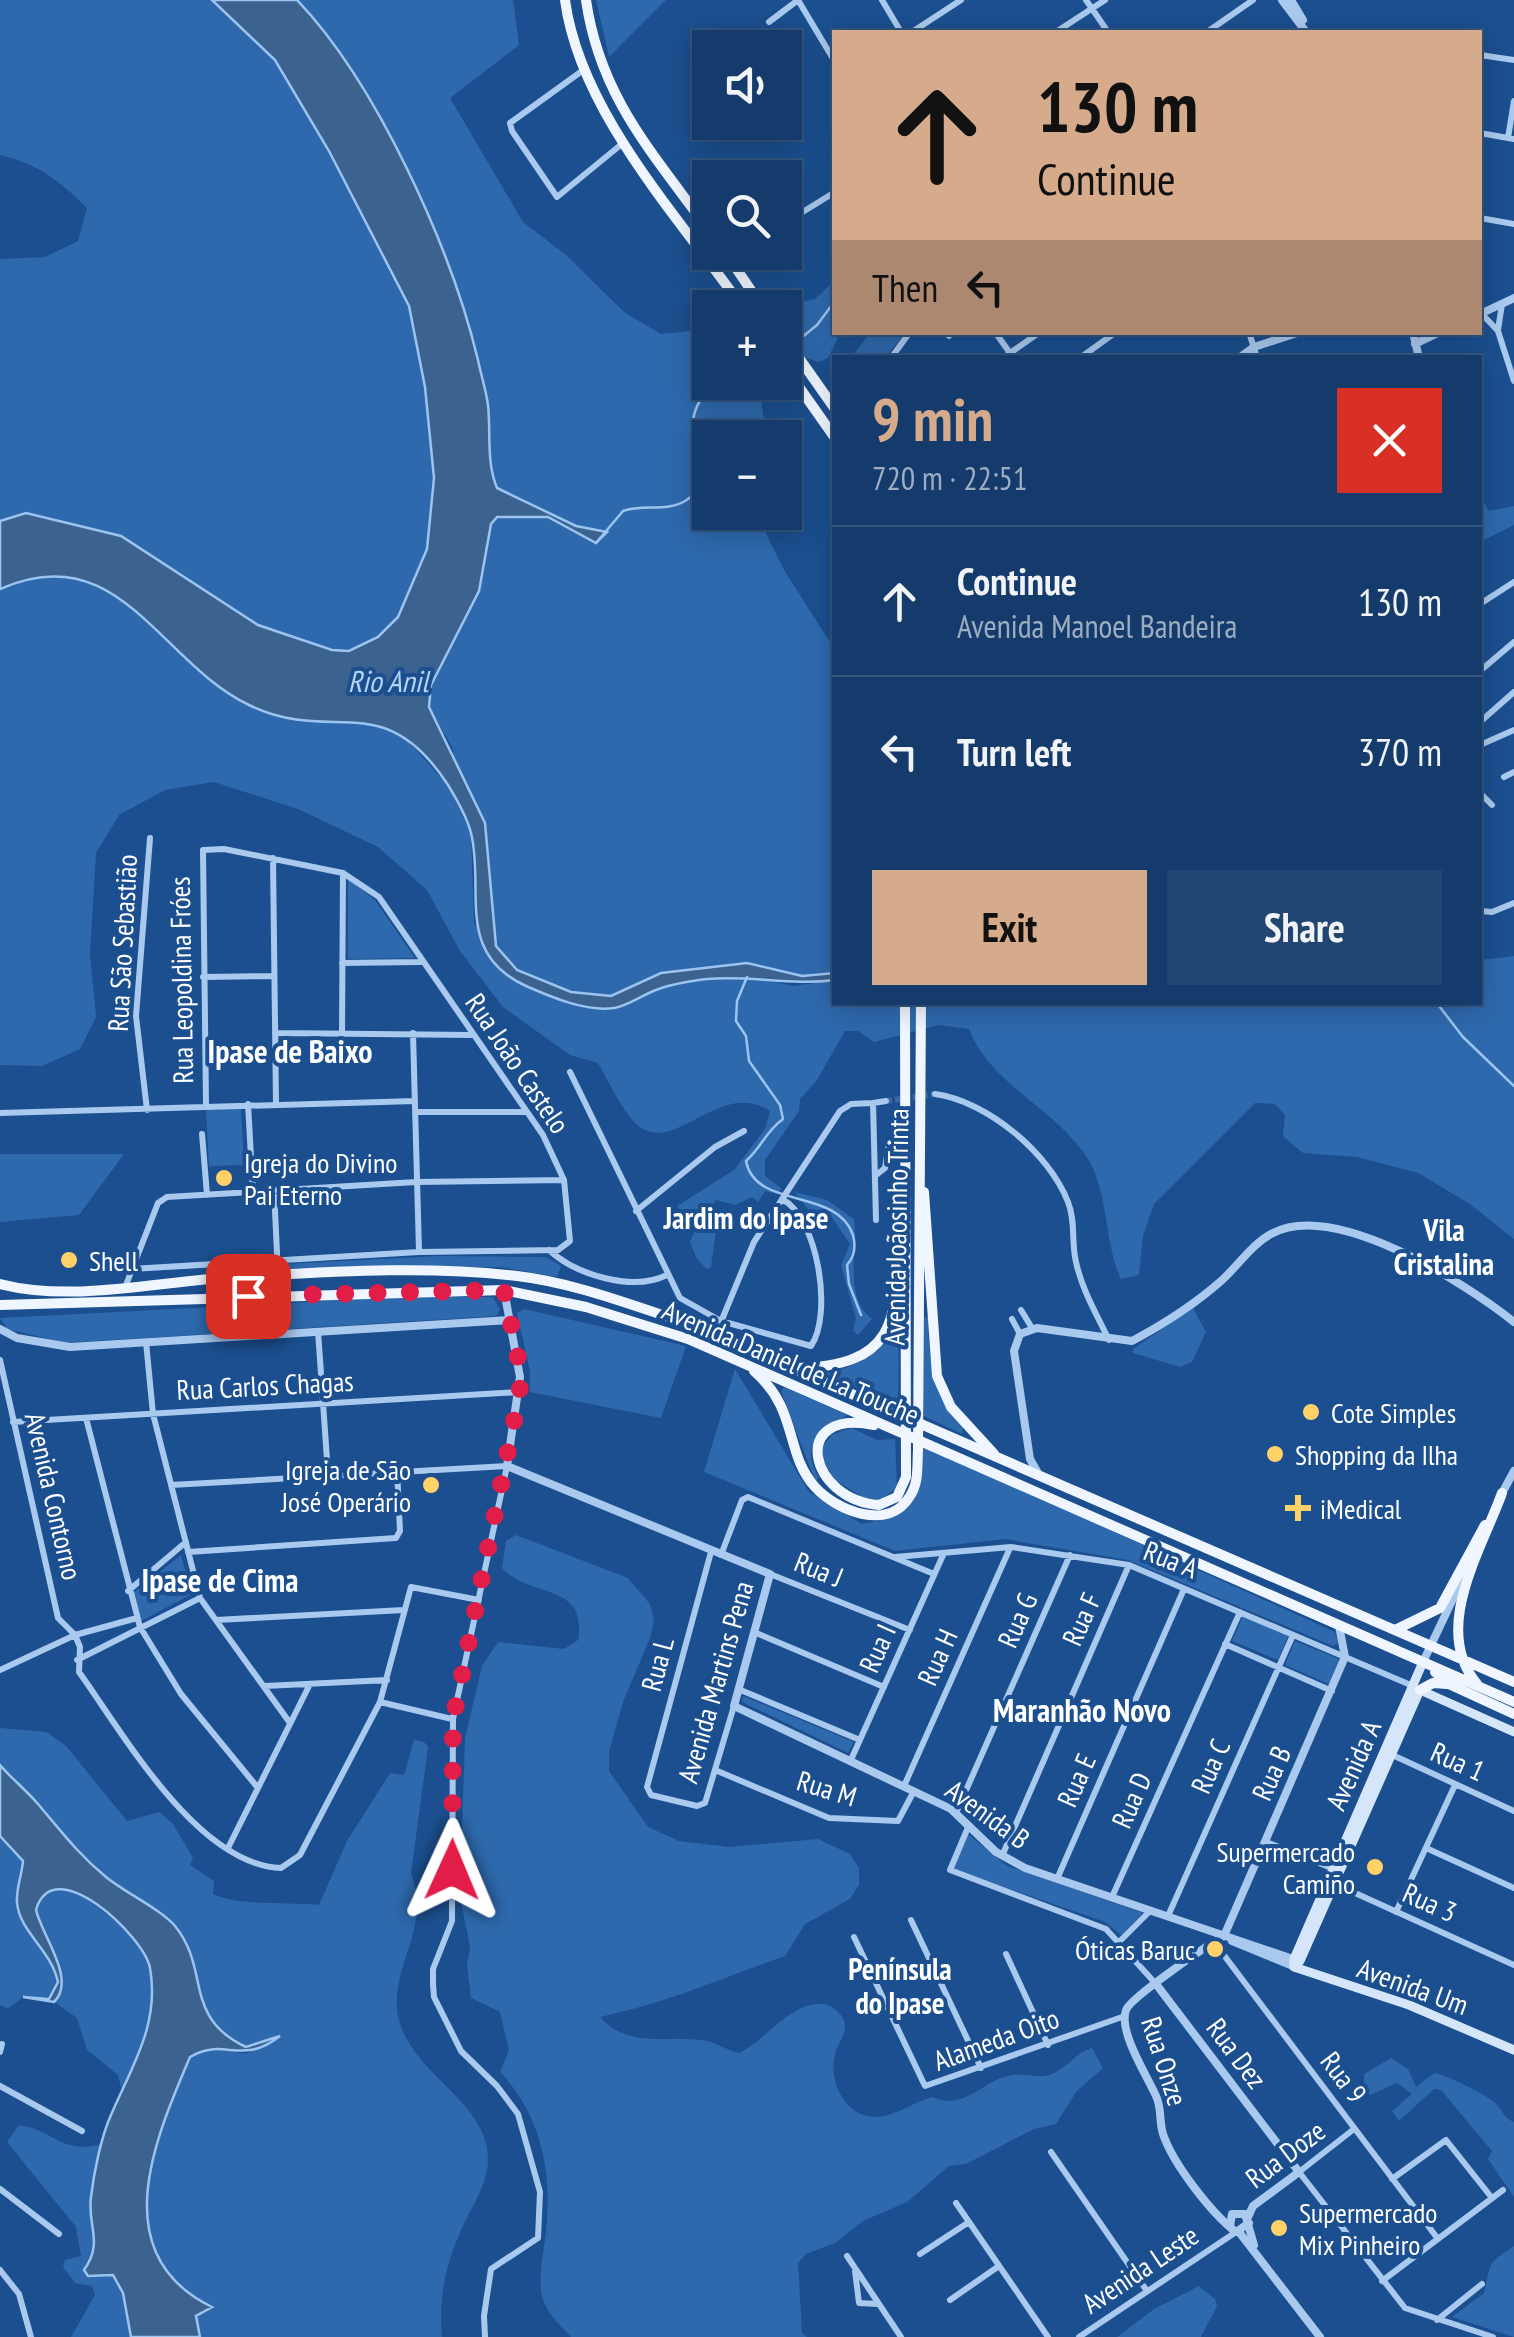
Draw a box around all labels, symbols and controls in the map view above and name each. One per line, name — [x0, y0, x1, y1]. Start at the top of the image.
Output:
map controls — [692, 30, 802, 530]
button: sound — [692, 30, 802, 140]
text: 130 m — [1037, 61, 1198, 151]
icon: ahead — [872, 70, 1002, 200]
text: Continue — [1037, 149, 1176, 207]
button: search — [692, 160, 802, 270]
icon: left — [958, 260, 1013, 315]
text: Then — [872, 263, 938, 312]
button: + — [692, 290, 802, 400]
text: 9 min — [872, 380, 993, 458]
button: close — [1337, 388, 1442, 493]
button: − — [692, 420, 802, 530]
text: 720 m · 22:51 — [872, 457, 1027, 499]
text: Continue — [957, 556, 1077, 605]
icon: ahead — [872, 574, 927, 629]
text: 130 m — [1358, 577, 1442, 626]
text: Avenida Manoel Bandeira — [957, 605, 1237, 647]
water label: Rio Anil — [348, 661, 431, 700]
icon: left — [872, 724, 927, 779]
text: Turn left — [957, 727, 1071, 776]
text: 370 m — [1358, 727, 1442, 776]
street label: Rua São Sebastião — [99, 853, 145, 1033]
button: Exit — [872, 870, 1147, 985]
button: Share — [1167, 870, 1442, 985]
street label: Rua Leopoldina Fróes — [161, 876, 201, 1084]
street label: Rua João Castelo — [457, 986, 579, 1140]
district label: Ipase de Baixo — [208, 1030, 372, 1072]
street label: Avenida Joãosinho Trinta — [875, 1108, 917, 1346]
place label: Igreja do Divino Pai Eterno — [244, 1144, 397, 1213]
marker: Igreja do Divino Pai Eterno — [213, 1167, 235, 1189]
district label: Jardim do Ipase — [662, 1198, 829, 1237]
district label: Vila Cristalina — [1394, 1210, 1494, 1283]
place label: Shell — [89, 1242, 138, 1279]
marker: Shell — [58, 1249, 80, 1271]
pin — [206, 1254, 291, 1339]
icon: arrive — [221, 1269, 276, 1324]
street label: Avenida Daniel de La Touche — [657, 1291, 925, 1433]
street label: Rua Carlos Chagas — [176, 1362, 354, 1408]
place label: Cote Simples — [1331, 1394, 1456, 1431]
marker: Cote Simples — [1300, 1401, 1322, 1423]
street label: Avenida Contorno — [17, 1409, 91, 1583]
place label: Shopping da Ilha — [1295, 1436, 1458, 1473]
marker: Shopping da Ilha — [1264, 1443, 1286, 1465]
place label: Igreja de São José Operário — [280, 1451, 411, 1520]
marker: Igreja de São José Operário — [420, 1474, 442, 1496]
place label: iMedical — [1320, 1490, 1402, 1527]
marker: iMedical — [1285, 1495, 1311, 1521]
street label: Rua A — [1138, 1532, 1204, 1587]
street label: Rua J — [789, 1543, 849, 1595]
district label: Ipase de Cima — [142, 1559, 298, 1601]
street label: Avenida Martins Pena — [669, 1577, 761, 1787]
street label: Rua G — [989, 1587, 1045, 1653]
street label: Rua F — [1053, 1587, 1109, 1651]
street label: Rua I — [850, 1618, 904, 1678]
street label: Rua H — [908, 1623, 966, 1691]
street label: Rua L — [632, 1633, 682, 1695]
district label: Maranhão Novo — [993, 1689, 1171, 1731]
street label: Avenida A — [1317, 1713, 1390, 1816]
street label: Rua C — [1182, 1733, 1238, 1799]
street label: Rua 1 — [1425, 1733, 1491, 1789]
street label: Rua B — [1243, 1740, 1299, 1806]
street label: Rua E — [1048, 1747, 1104, 1813]
street label: Rua M — [793, 1761, 861, 1815]
street label: Rua D — [1102, 1766, 1160, 1834]
street label: Avenida B — [938, 1771, 1038, 1857]
position arrow — [400, 1818, 504, 1922]
place label: Supermercado Camiño — [1217, 1833, 1355, 1902]
marker: Supermercado Camiño — [1364, 1856, 1386, 1878]
street label: Rua 3 — [1397, 1874, 1463, 1930]
place label: Óticas Baruc — [1075, 1931, 1195, 1968]
marker: Óticas Baruc — [1204, 1938, 1226, 1960]
district label: Península do Ipase — [848, 1949, 952, 2022]
street label: Avenida Um — [1353, 1949, 1473, 2023]
street label: Alameda Oito — [928, 1999, 1064, 2079]
street label: Rua Dez — [1198, 2010, 1276, 2096]
street label: Rua Onze — [1133, 2012, 1197, 2110]
street label: Rua 9 — [1313, 2044, 1375, 2110]
street label: Rua Doze — [1238, 2112, 1332, 2196]
place label: Supermercado Mix Pinheiro — [1299, 2194, 1437, 2263]
street label: Avenida Leste — [1075, 2217, 1205, 2321]
marker: Supermercado Mix Pinheiro — [1268, 2217, 1290, 2239]

